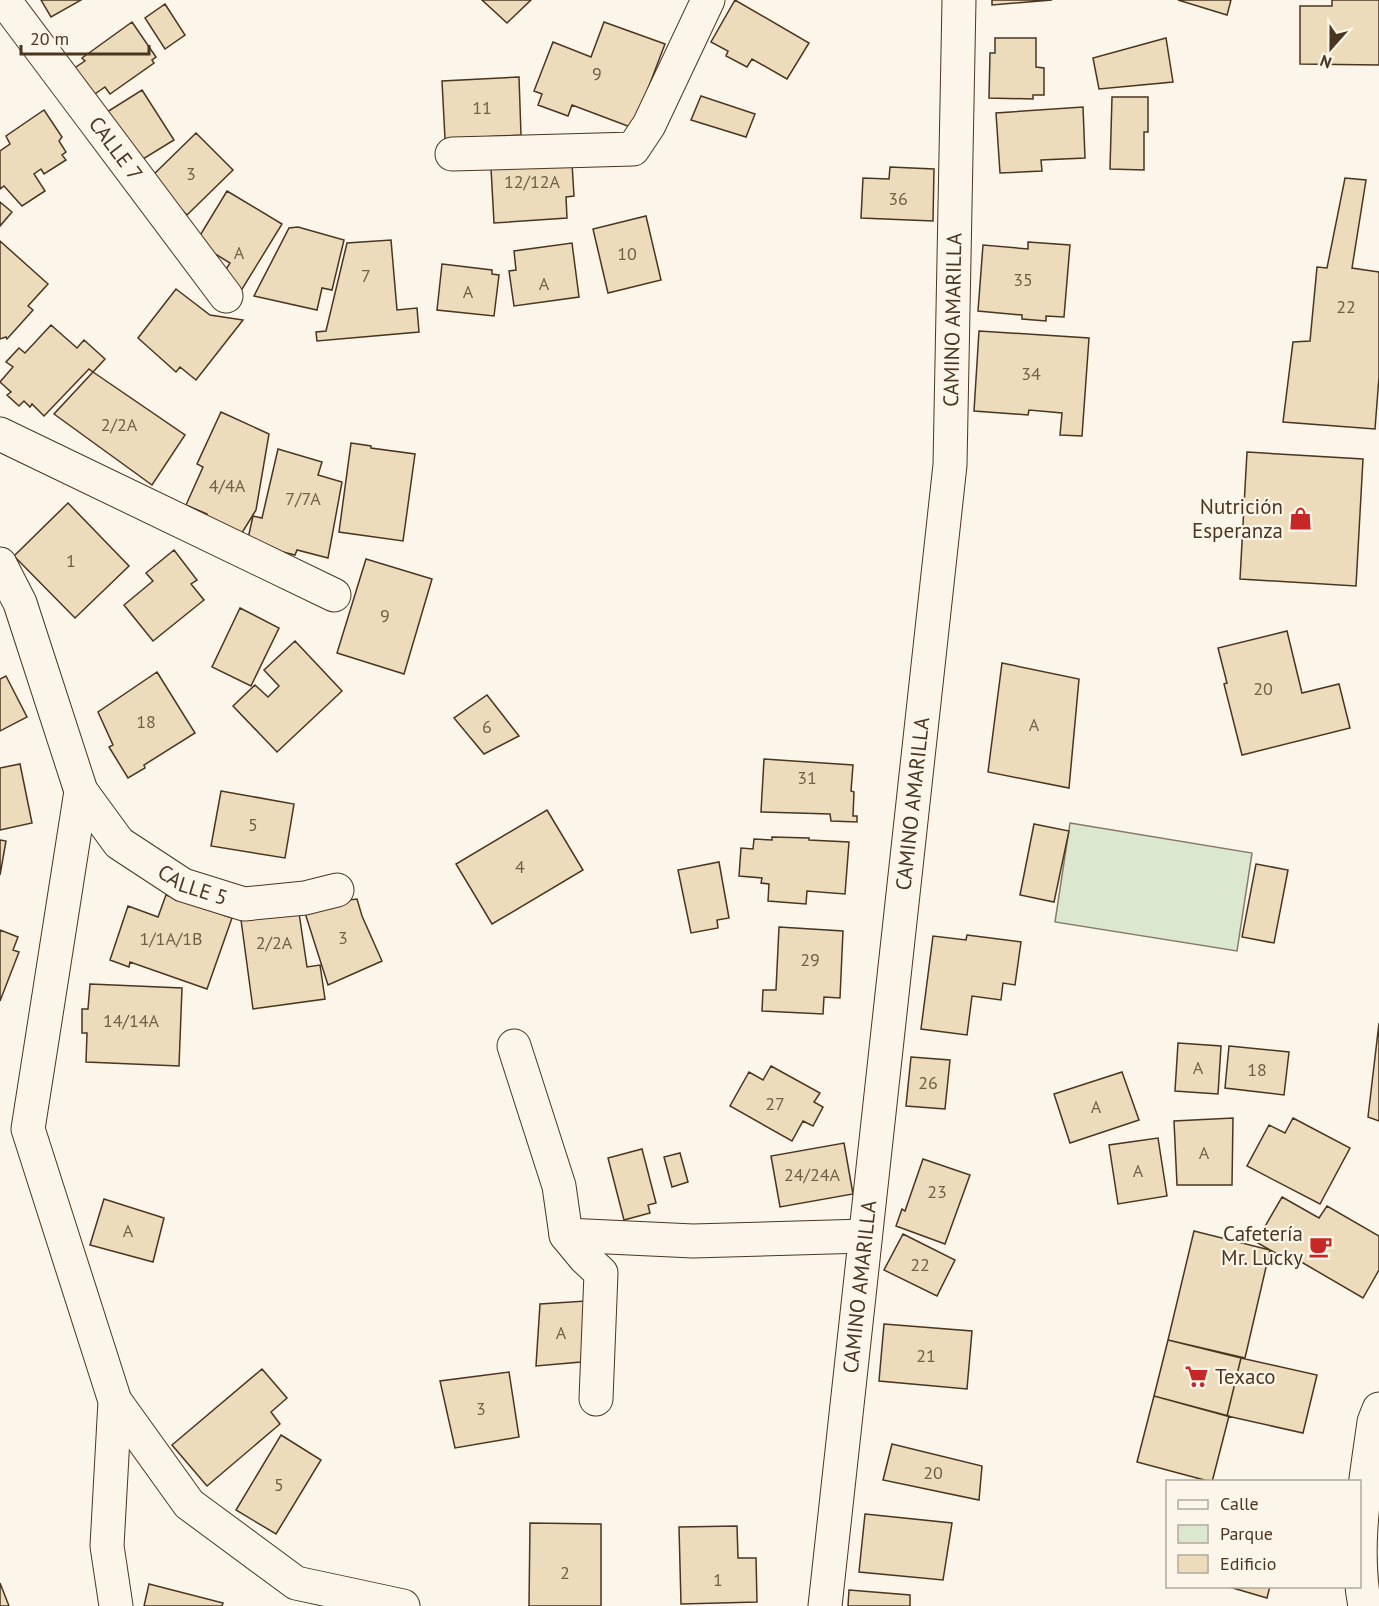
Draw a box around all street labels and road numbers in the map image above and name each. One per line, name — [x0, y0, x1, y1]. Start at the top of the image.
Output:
street label: CALLE 7 — [83, 111, 149, 186]
street label: CAMINO AMARILLA — [937, 232, 968, 407]
street label: CAMINO AMARILLA — [889, 715, 935, 892]
street label: CALLE 5 — [153, 858, 231, 911]
street label: CAMINO AMARILLA — [837, 1198, 882, 1375]

